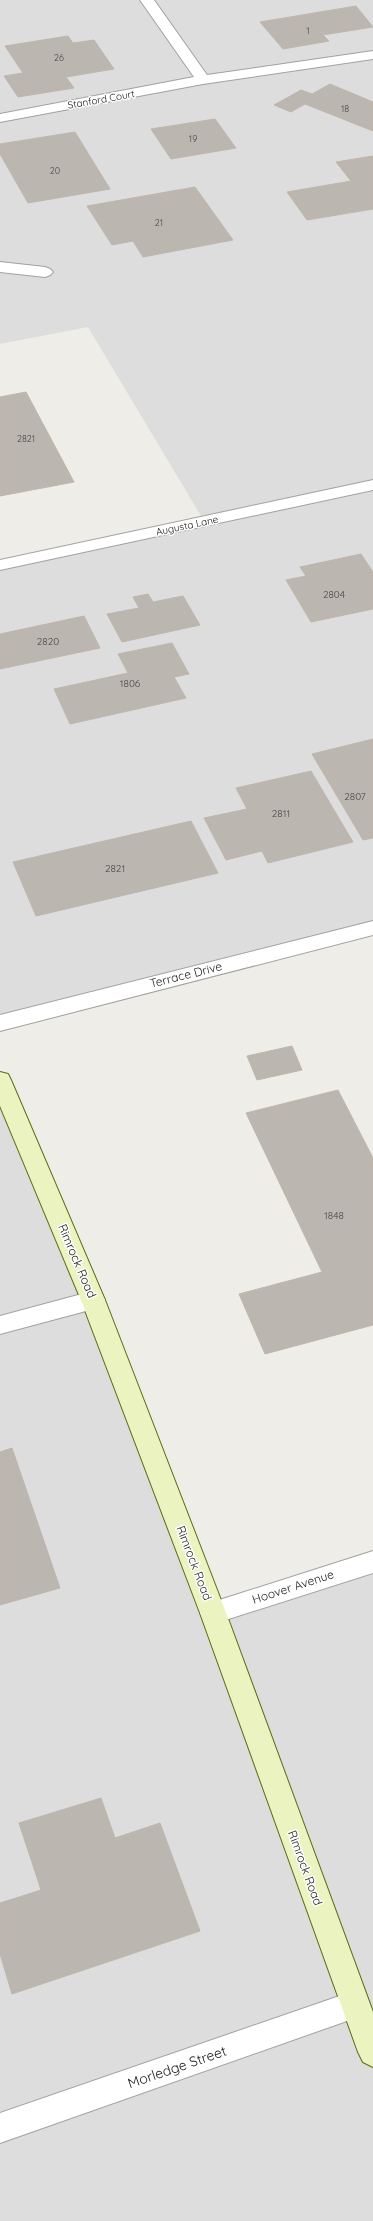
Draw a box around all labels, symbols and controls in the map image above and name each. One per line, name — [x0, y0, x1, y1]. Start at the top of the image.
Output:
house number: 1 — [306, 25, 310, 36]
house number: 26 — [54, 52, 64, 63]
street label: Stanford Court — [66, 87, 136, 112]
house number: 18 — [341, 103, 349, 114]
house number: 19 — [189, 133, 197, 144]
house number: 20 — [50, 165, 60, 176]
house number: 21 — [155, 217, 163, 228]
house number: 2821 — [17, 433, 35, 444]
street label: Augusta Lane — [155, 512, 220, 538]
house number: 2804 — [323, 588, 345, 601]
house number: 2820 — [37, 635, 59, 648]
house number: 1806 — [120, 677, 141, 690]
house number: 2807 — [344, 790, 366, 803]
house number: 2811 — [272, 807, 290, 820]
house number: 2821 — [105, 862, 125, 875]
street label: Terrace Drive — [148, 958, 224, 991]
house number: 1848 — [324, 1209, 344, 1222]
street label: Rimrock Road — [55, 1222, 100, 1300]
street label: Rimrock Road — [173, 1523, 216, 1602]
street label: Hoover Avenue — [250, 1566, 336, 1607]
street label: Rimrock Road — [285, 1828, 326, 1907]
street label: Morledge Street — [125, 2042, 229, 2092]

